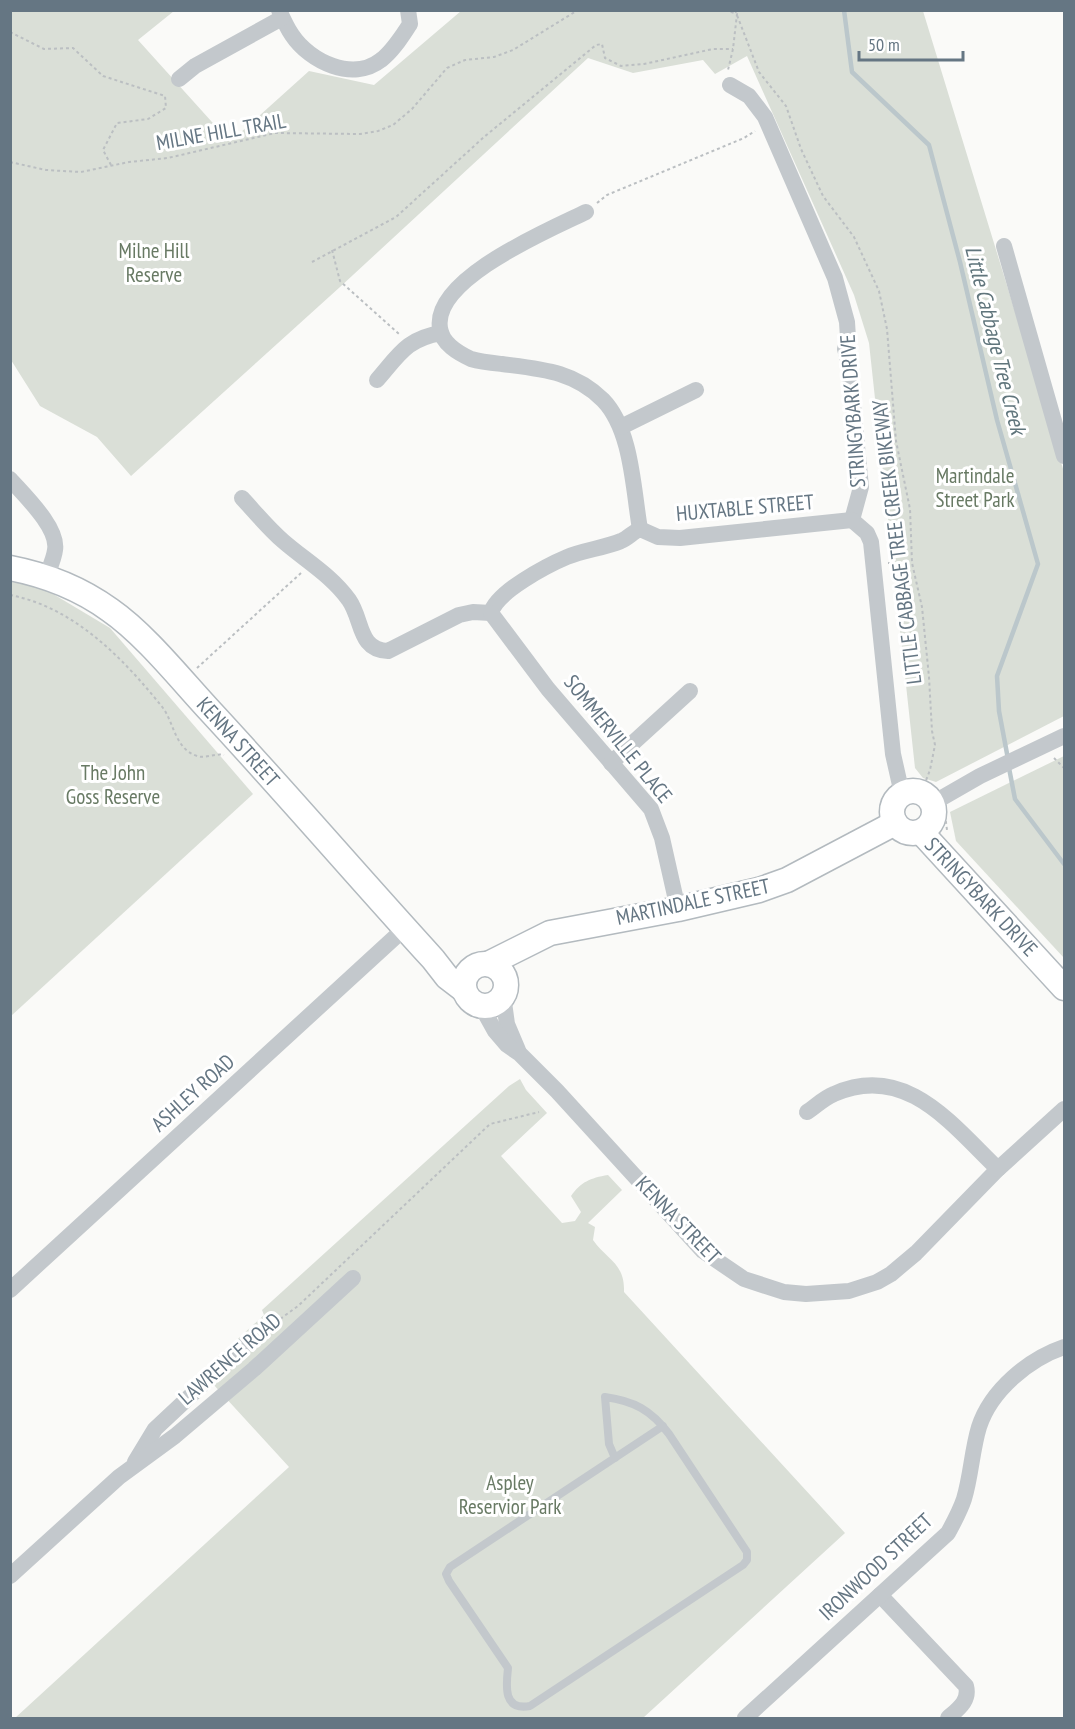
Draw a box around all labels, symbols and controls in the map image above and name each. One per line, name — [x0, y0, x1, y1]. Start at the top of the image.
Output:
scale bar — [859, 24, 962, 62]
text: 50 m — [868, 33, 900, 56]
street label: MILNE HILL TRAIL — [154, 107, 288, 156]
park label: Milne Hill Reserve — [119, 237, 189, 288]
water label: Little Cabbage Tree Creek — [959, 243, 1034, 439]
street label: STRINGYBARK DRIVE — [834, 334, 871, 489]
street label: LITTLE CABBAGE TREE CREEK BIKEWAY — [866, 398, 927, 686]
park label: Martindale Street Park — [935, 462, 1015, 513]
street label: HUXTABLE STREET — [675, 488, 816, 527]
street label: SOMMERVILLE PLACE — [558, 669, 678, 808]
street label: KENNA STREET — [191, 691, 286, 793]
park label: The John Goss Reserve — [66, 759, 160, 810]
street label: STRINGYBARK DRIVE — [919, 831, 1044, 962]
street label: MARTINDALE STREET — [614, 872, 773, 931]
street label: ASHLEY ROAD — [145, 1048, 240, 1137]
street label: KENNA STREET — [630, 1170, 727, 1270]
street label: LAWRENCE ROAD — [173, 1307, 287, 1411]
park label: Aspley Reservior Park — [459, 1469, 561, 1520]
street label: IRONWOOD STREET — [813, 1507, 938, 1626]

